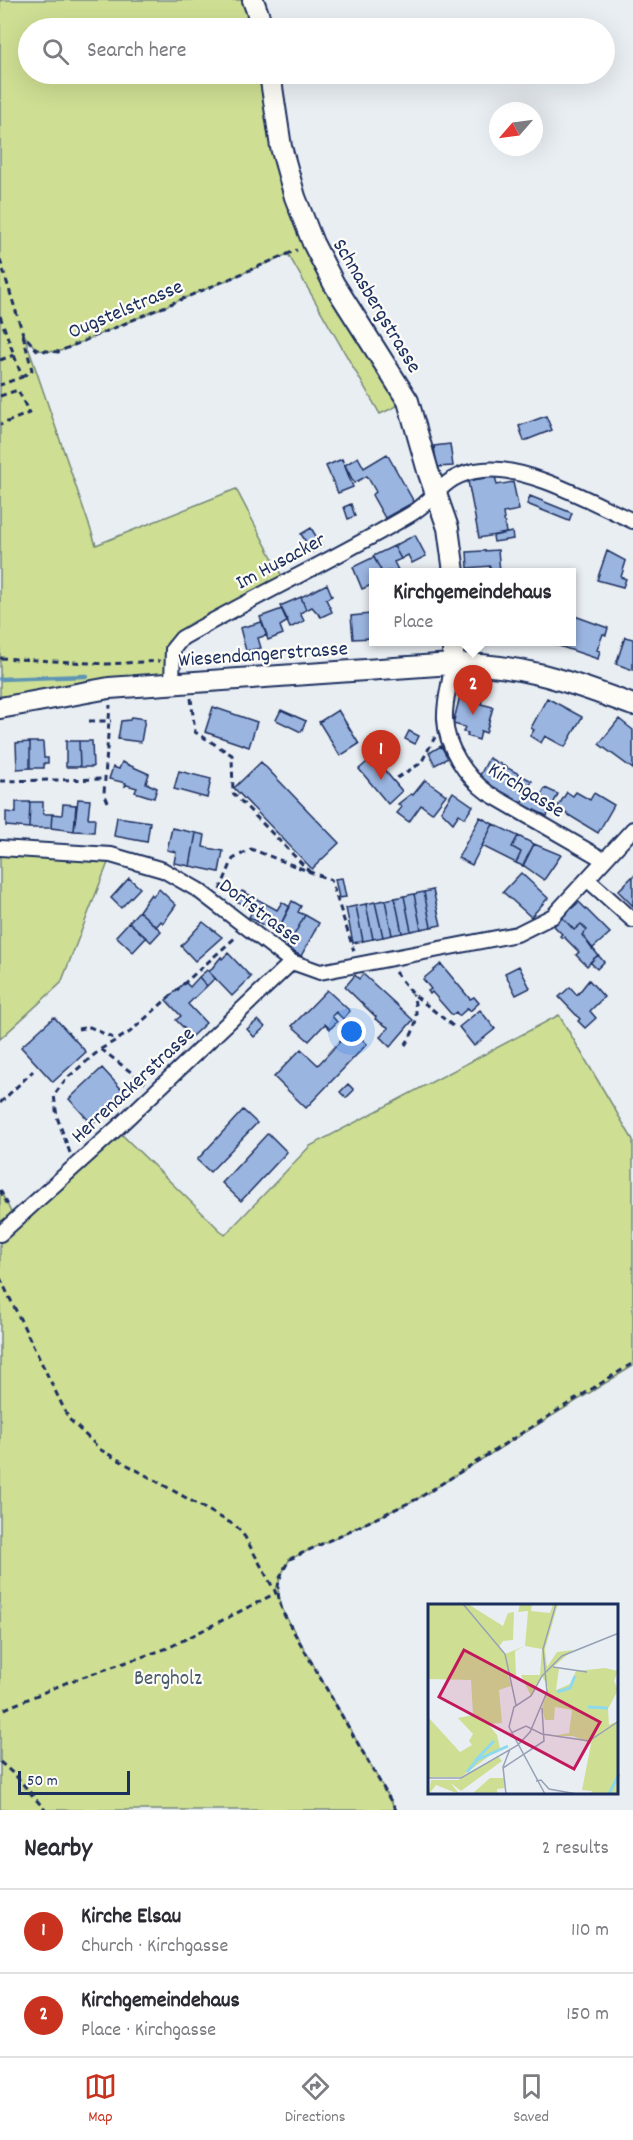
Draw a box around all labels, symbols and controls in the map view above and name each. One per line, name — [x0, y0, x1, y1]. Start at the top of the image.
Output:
search box — [18, 18, 615, 84]
icon: search — [39, 35, 72, 68]
text: Search here — [87, 36, 186, 67]
north arrow — [489, 102, 543, 156]
street label: Schnasbergstrasse — [323, 234, 427, 379]
street label: Ougstelstrasse — [64, 273, 188, 348]
street label: Im Husacker — [231, 526, 332, 599]
popup — [369, 568, 576, 646]
text: Kirchgemeindehaus — [393, 578, 552, 609]
text: Place — [393, 609, 433, 637]
street label: Wiesendangerstrasse — [178, 635, 349, 677]
pin: 2 — [454, 666, 492, 715]
pin: 1 — [362, 730, 400, 780]
street label: Kirchgasse — [481, 756, 570, 827]
street label: Dorfstrasse — [212, 872, 307, 954]
your location — [337, 1017, 366, 1046]
street label: Herrenackerstrasse — [65, 1021, 203, 1152]
inset map — [428, 1604, 618, 1795]
park label: Bergholz — [134, 1665, 202, 1695]
scale bar — [18, 1768, 130, 1796]
text: 50 m — [27, 1770, 58, 1793]
text: Nearby — [24, 1831, 92, 1868]
text: 2 results — [542, 1835, 609, 1863]
text: Kirche Elsau — [81, 1902, 181, 1933]
text: 1 — [41, 1917, 46, 1945]
text: 110 m — [571, 1917, 609, 1945]
text: Church · Kirchgasse — [81, 1933, 228, 1961]
text: Kirchgemeindehaus — [81, 1986, 240, 2017]
text: 2 — [39, 2001, 48, 2029]
text: 150 m — [566, 2001, 609, 2029]
text: Place · Kirchgasse — [81, 2017, 216, 2045]
tab: Map — [84, 2070, 117, 2129]
tab: Directions — [285, 2070, 345, 2129]
tab: Saved — [513, 2070, 549, 2129]

